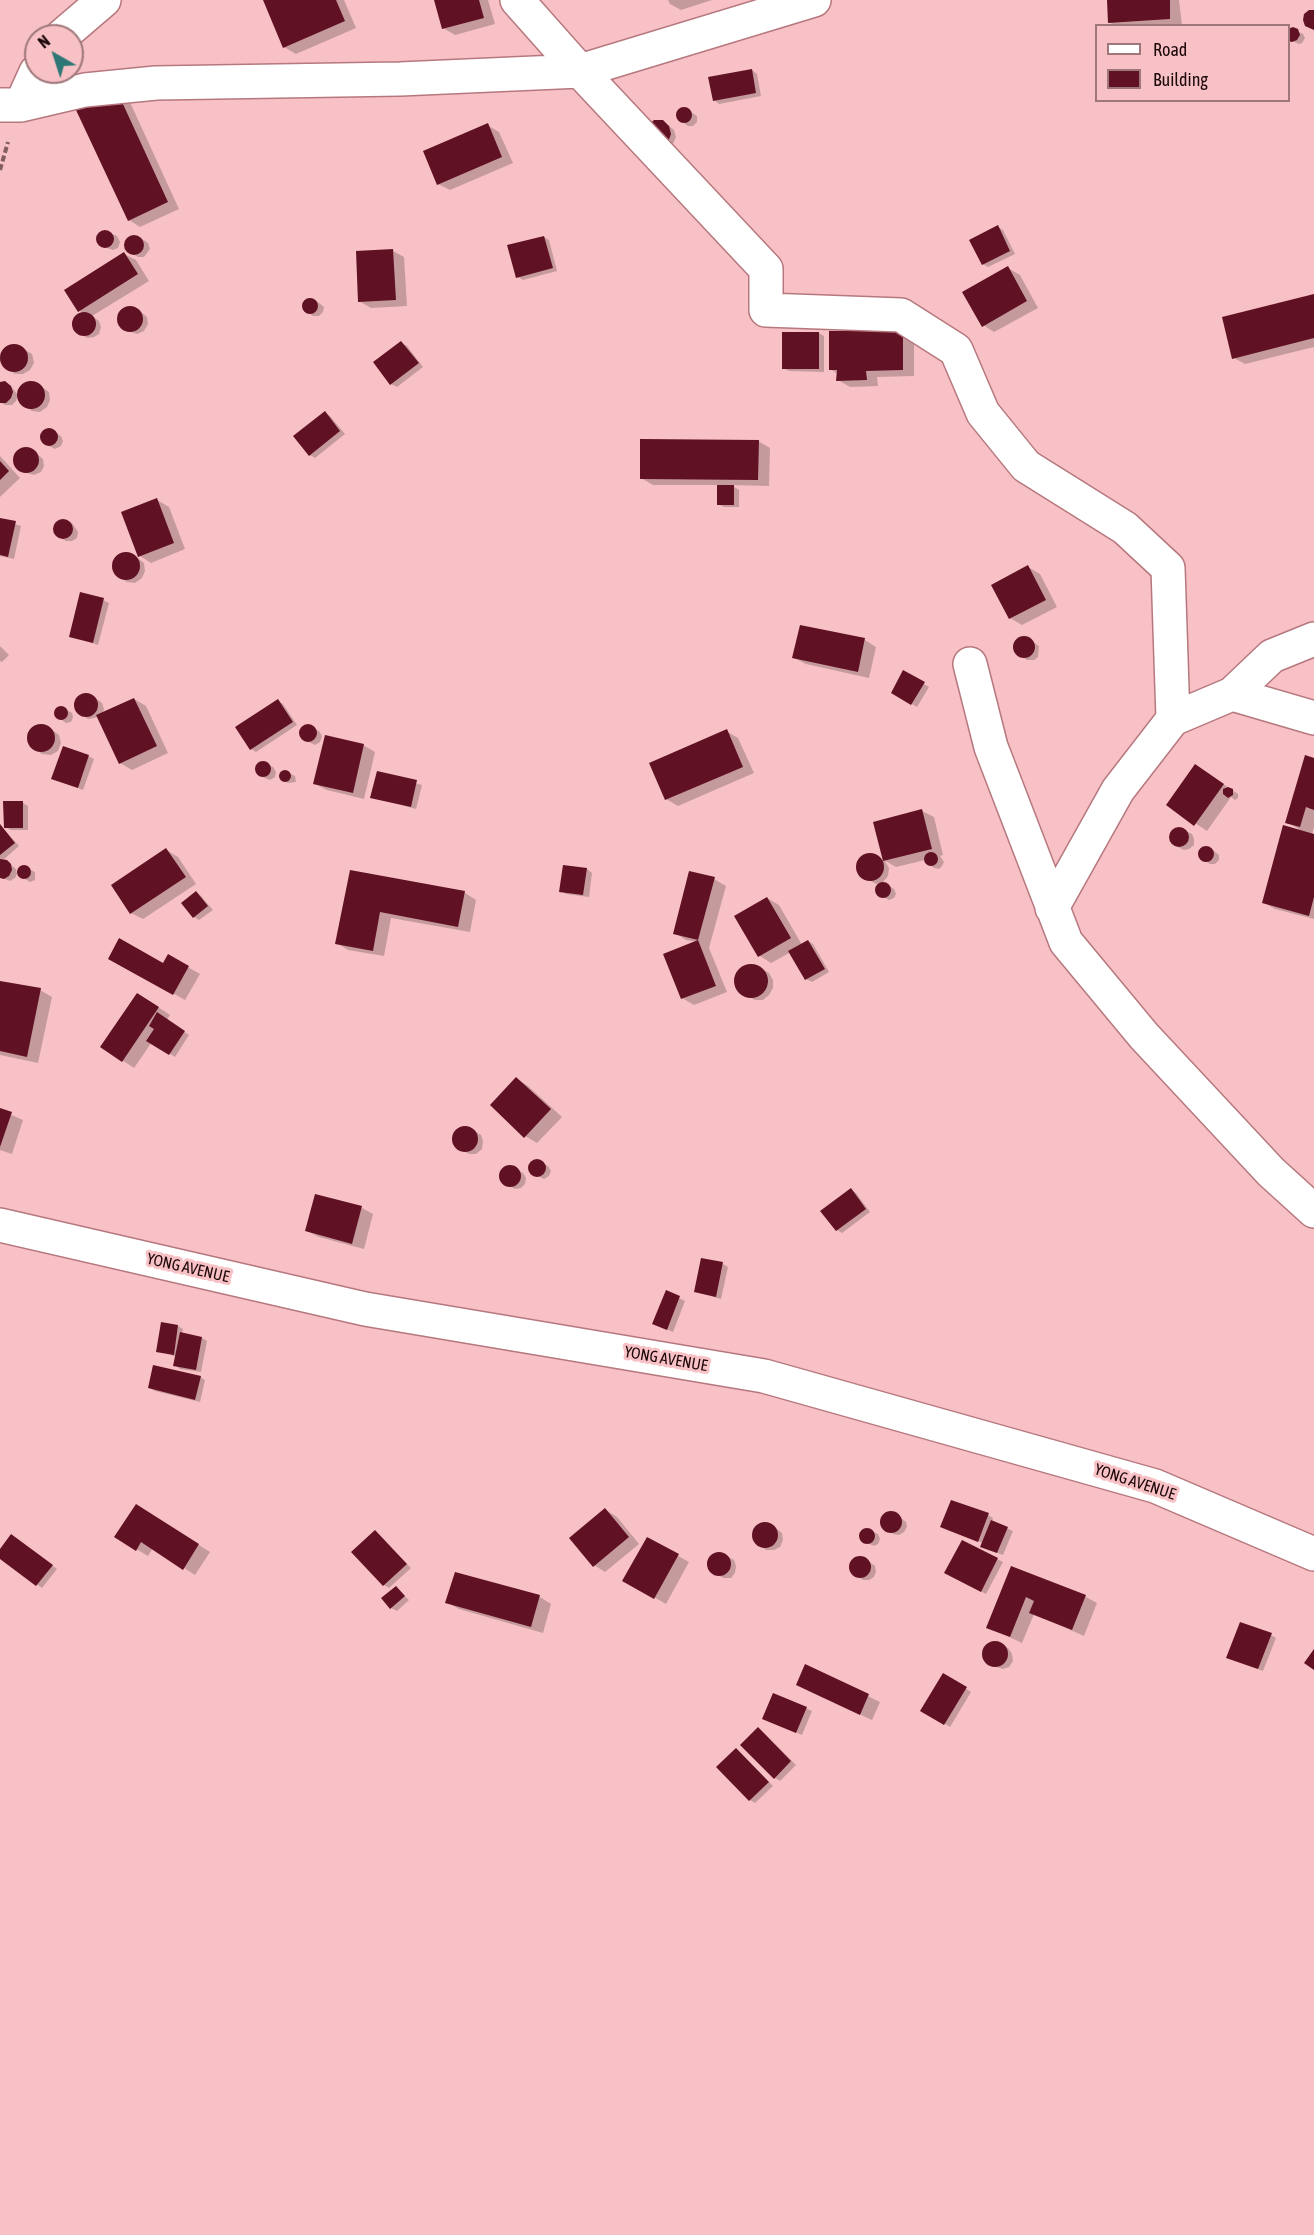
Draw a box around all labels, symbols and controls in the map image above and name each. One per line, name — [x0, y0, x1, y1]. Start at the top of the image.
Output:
north arrow — [24, 24, 84, 84]
legend — [1095, 24, 1290, 102]
text: N — [35, 32, 53, 52]
text: Road — [1153, 39, 1187, 60]
text: Building — [1153, 69, 1208, 90]
street label: YONG AVENUE — [145, 1249, 231, 1287]
street label: YONG AVENUE — [623, 1342, 709, 1376]
street label: YONG AVENUE — [1092, 1460, 1178, 1504]

